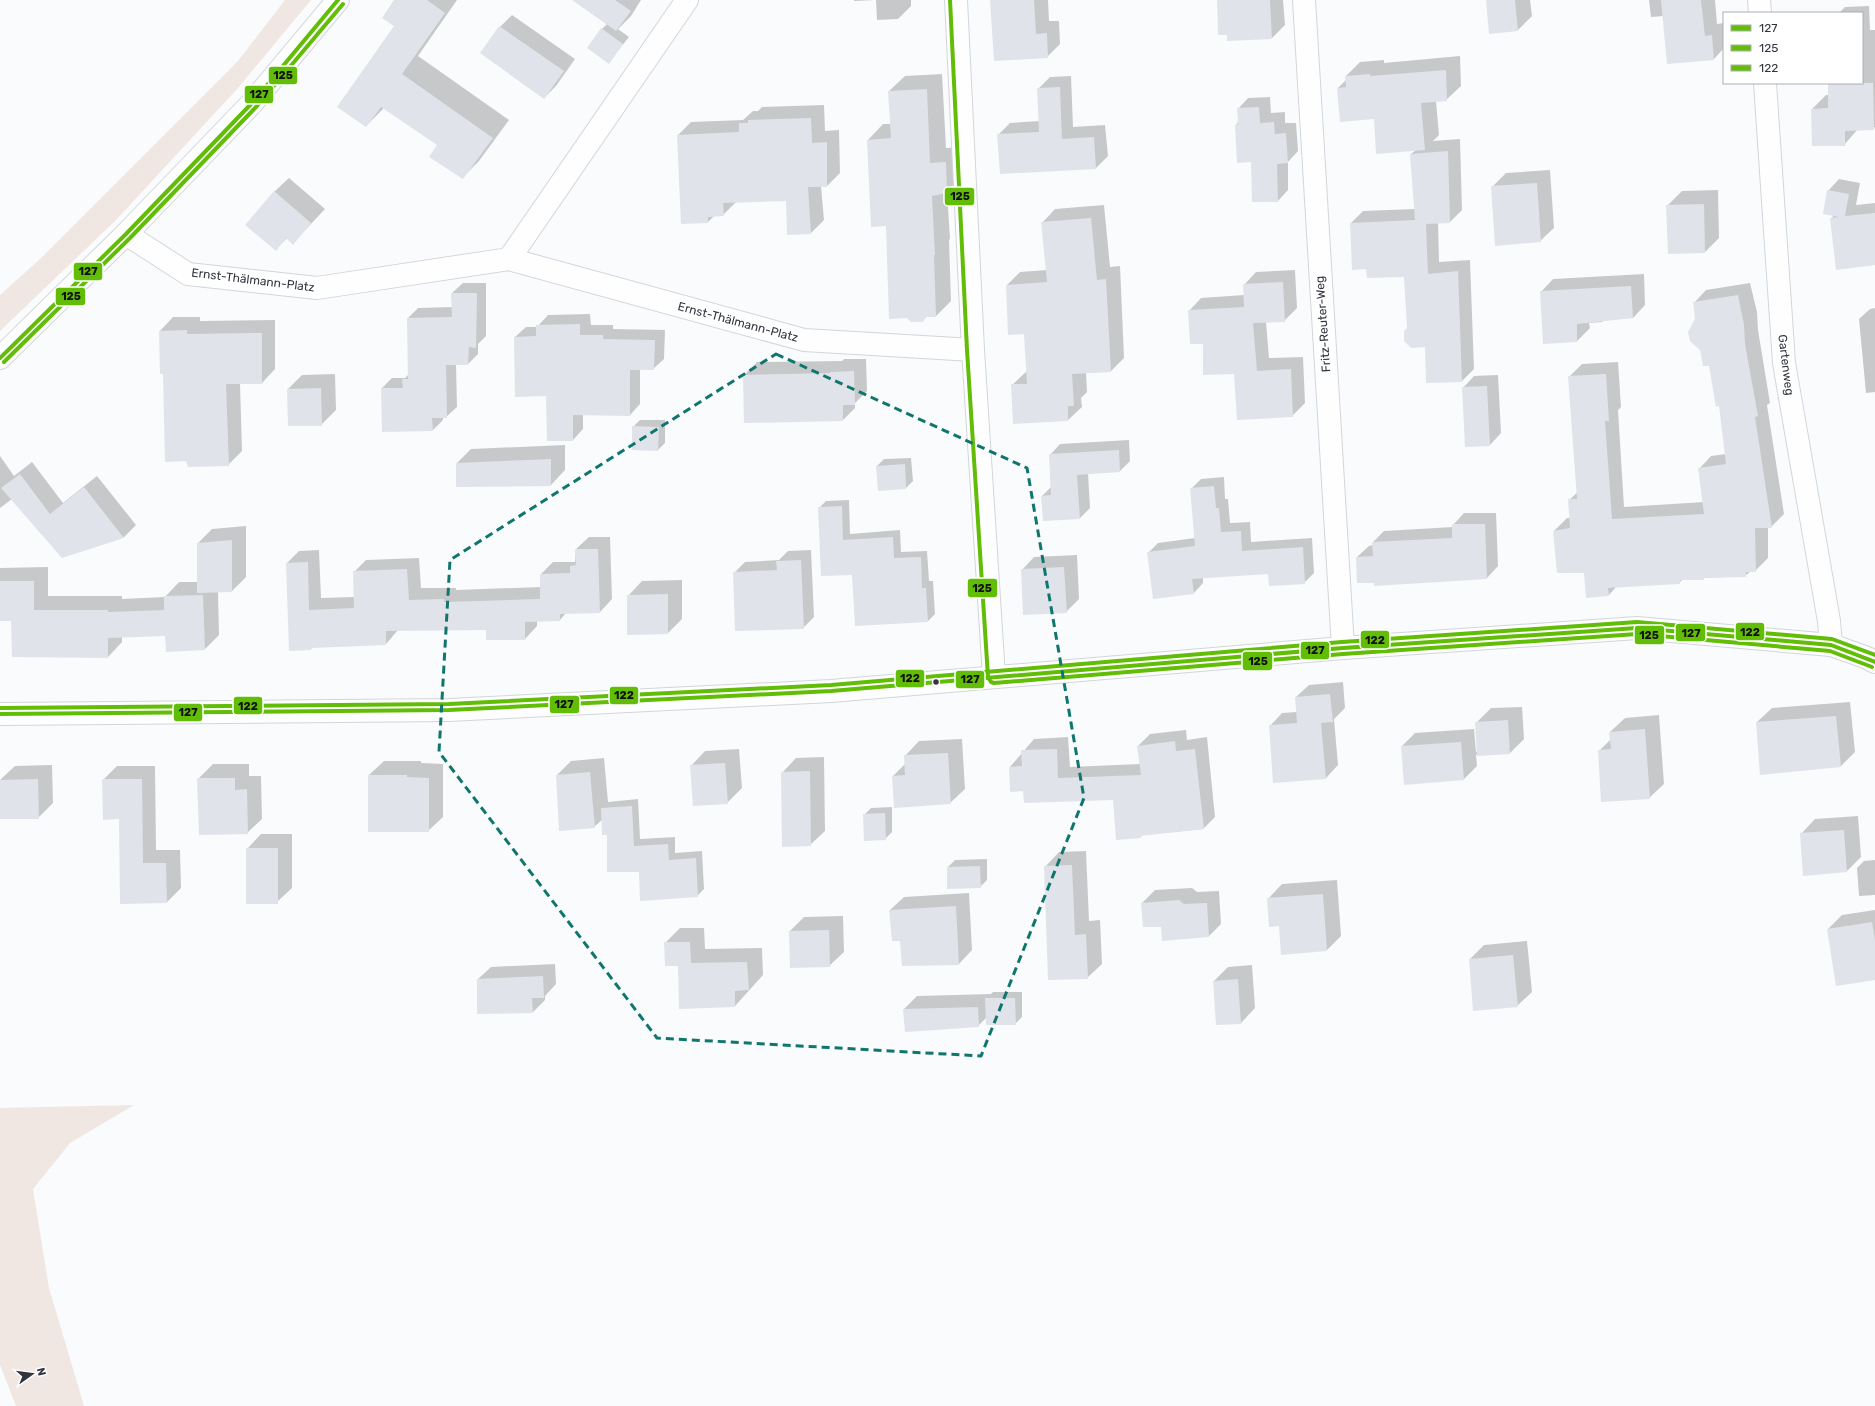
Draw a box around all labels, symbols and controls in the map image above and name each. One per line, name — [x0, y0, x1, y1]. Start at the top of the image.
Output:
legend — [1723, 12, 1863, 84]
text: 127 — [1759, 21, 1777, 35]
text: 125 — [1759, 41, 1778, 55]
text: 122 — [1759, 61, 1778, 75]
line badge: 125 — [268, 66, 298, 85]
text: 125 — [273, 69, 293, 82]
line badge: 127 — [244, 85, 274, 104]
text: 127 — [250, 88, 269, 101]
line badge: 125 — [944, 187, 975, 206]
text: 125 — [950, 190, 970, 203]
line badge: 127 — [73, 262, 103, 281]
text: 127 — [79, 265, 98, 278]
street label: Ernst-Thälmann-Platz — [191, 266, 315, 294]
street label: Fritz-Reuter-Weg — [1313, 275, 1333, 373]
line badge: 125 — [55, 287, 86, 306]
text: 125 — [61, 290, 81, 303]
street label: Ernst-Thälmann-Platz — [676, 299, 800, 345]
street label: Gartenweg — [1775, 334, 1797, 396]
line badge: 125 — [967, 578, 998, 598]
text: 125 — [972, 582, 992, 595]
line badge: 122 — [1735, 622, 1765, 641]
line badge: 127 — [1675, 623, 1706, 642]
line badge: 125 — [1634, 625, 1665, 645]
text: 122 — [1740, 626, 1760, 639]
text: 127 — [1682, 627, 1701, 640]
text: 125 — [1639, 629, 1659, 642]
line badge: 122 — [1360, 630, 1390, 649]
text: 122 — [1365, 634, 1385, 647]
line badge: 127 — [1300, 641, 1330, 660]
text: 127 — [1306, 644, 1325, 657]
line badge: 125 — [1242, 651, 1273, 671]
text: 125 — [1248, 655, 1268, 668]
line badge: 122 — [895, 669, 925, 688]
line badge: 127 — [955, 670, 985, 689]
text: 122 — [900, 672, 920, 685]
text: 127 — [961, 673, 980, 686]
unlabelled marker — [931, 677, 941, 687]
line badge: 122 — [609, 686, 639, 705]
text: 122 — [614, 689, 634, 702]
line badge: 127 — [549, 695, 580, 714]
line badge: 122 — [233, 696, 263, 715]
text: 127 — [555, 698, 574, 711]
text: 122 — [238, 700, 258, 713]
line badge: 127 — [173, 703, 203, 722]
text: 127 — [179, 706, 198, 719]
north arrow — [12, 1354, 52, 1394]
text: N — [34, 1366, 49, 1377]

